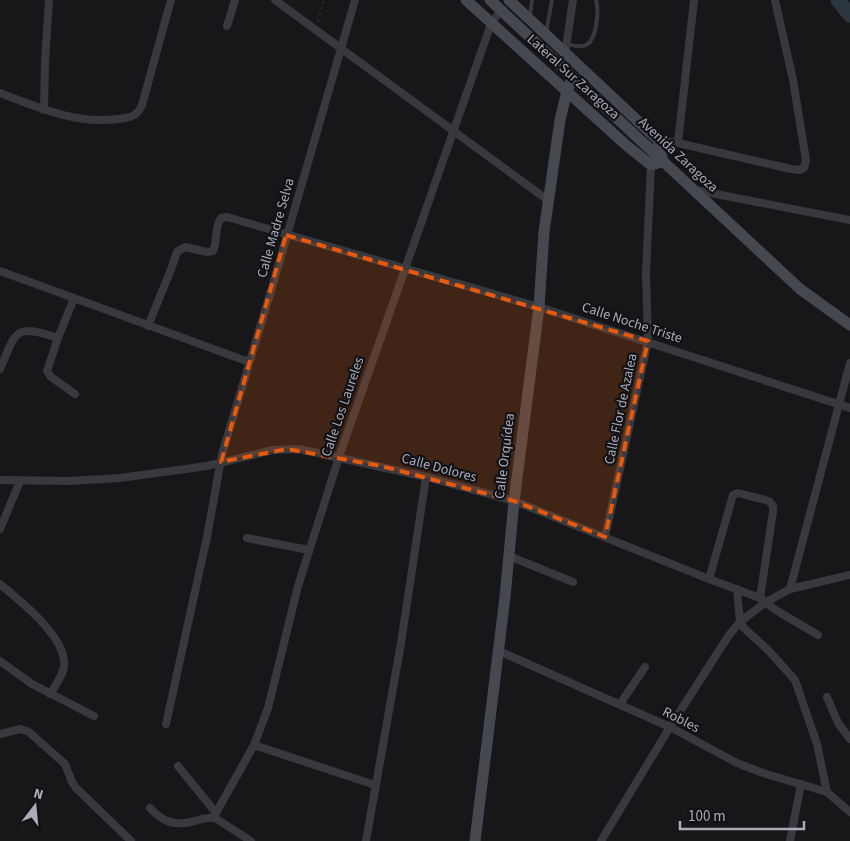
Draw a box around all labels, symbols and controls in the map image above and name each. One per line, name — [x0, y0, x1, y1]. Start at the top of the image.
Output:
street label: Lateral Sur Zaragoza — [522, 30, 624, 124]
street label: Avenida Zaragoza — [634, 113, 722, 197]
street label: Calle Madre Selva — [252, 176, 300, 280]
street label: Calle Noche Triste — [579, 297, 685, 349]
street label: Calle Flor de Azalea — [599, 352, 643, 466]
street label: Calle Los Laureles — [317, 354, 369, 460]
street label: Calle Orquídea — [490, 412, 520, 500]
street label: Calle Dolores — [399, 448, 479, 488]
street label: Robles — [659, 702, 703, 738]
north arrow — [10, 781, 60, 831]
text: N — [31, 784, 46, 805]
scale bar — [680, 798, 804, 830]
text: 100 m — [688, 806, 726, 827]

